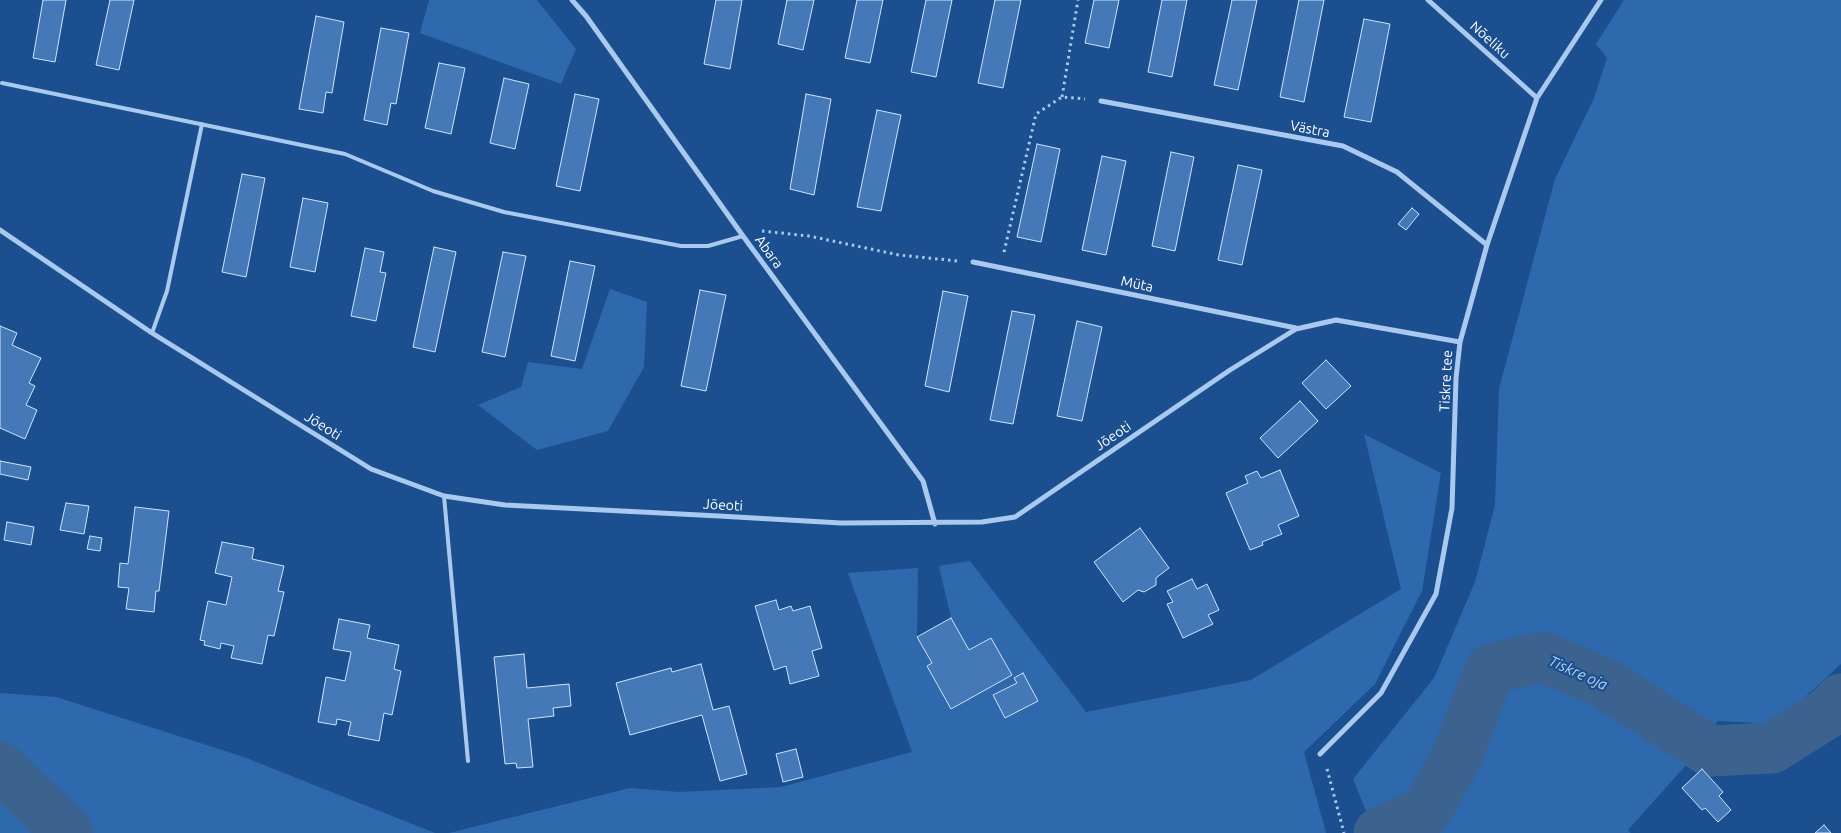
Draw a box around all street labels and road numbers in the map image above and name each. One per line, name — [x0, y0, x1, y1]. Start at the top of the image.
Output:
street label: Nõeliku — [1467, 18, 1513, 62]
street label: Västra — [1289, 117, 1331, 141]
street label: Abara — [751, 232, 787, 272]
street label: Müta — [1119, 272, 1155, 296]
street label: Tiskre tee — [1436, 350, 1456, 412]
street label: Jõeoti — [302, 408, 344, 444]
street label: Jõeoti — [1092, 418, 1134, 454]
street label: Jõeoti — [703, 496, 743, 514]

